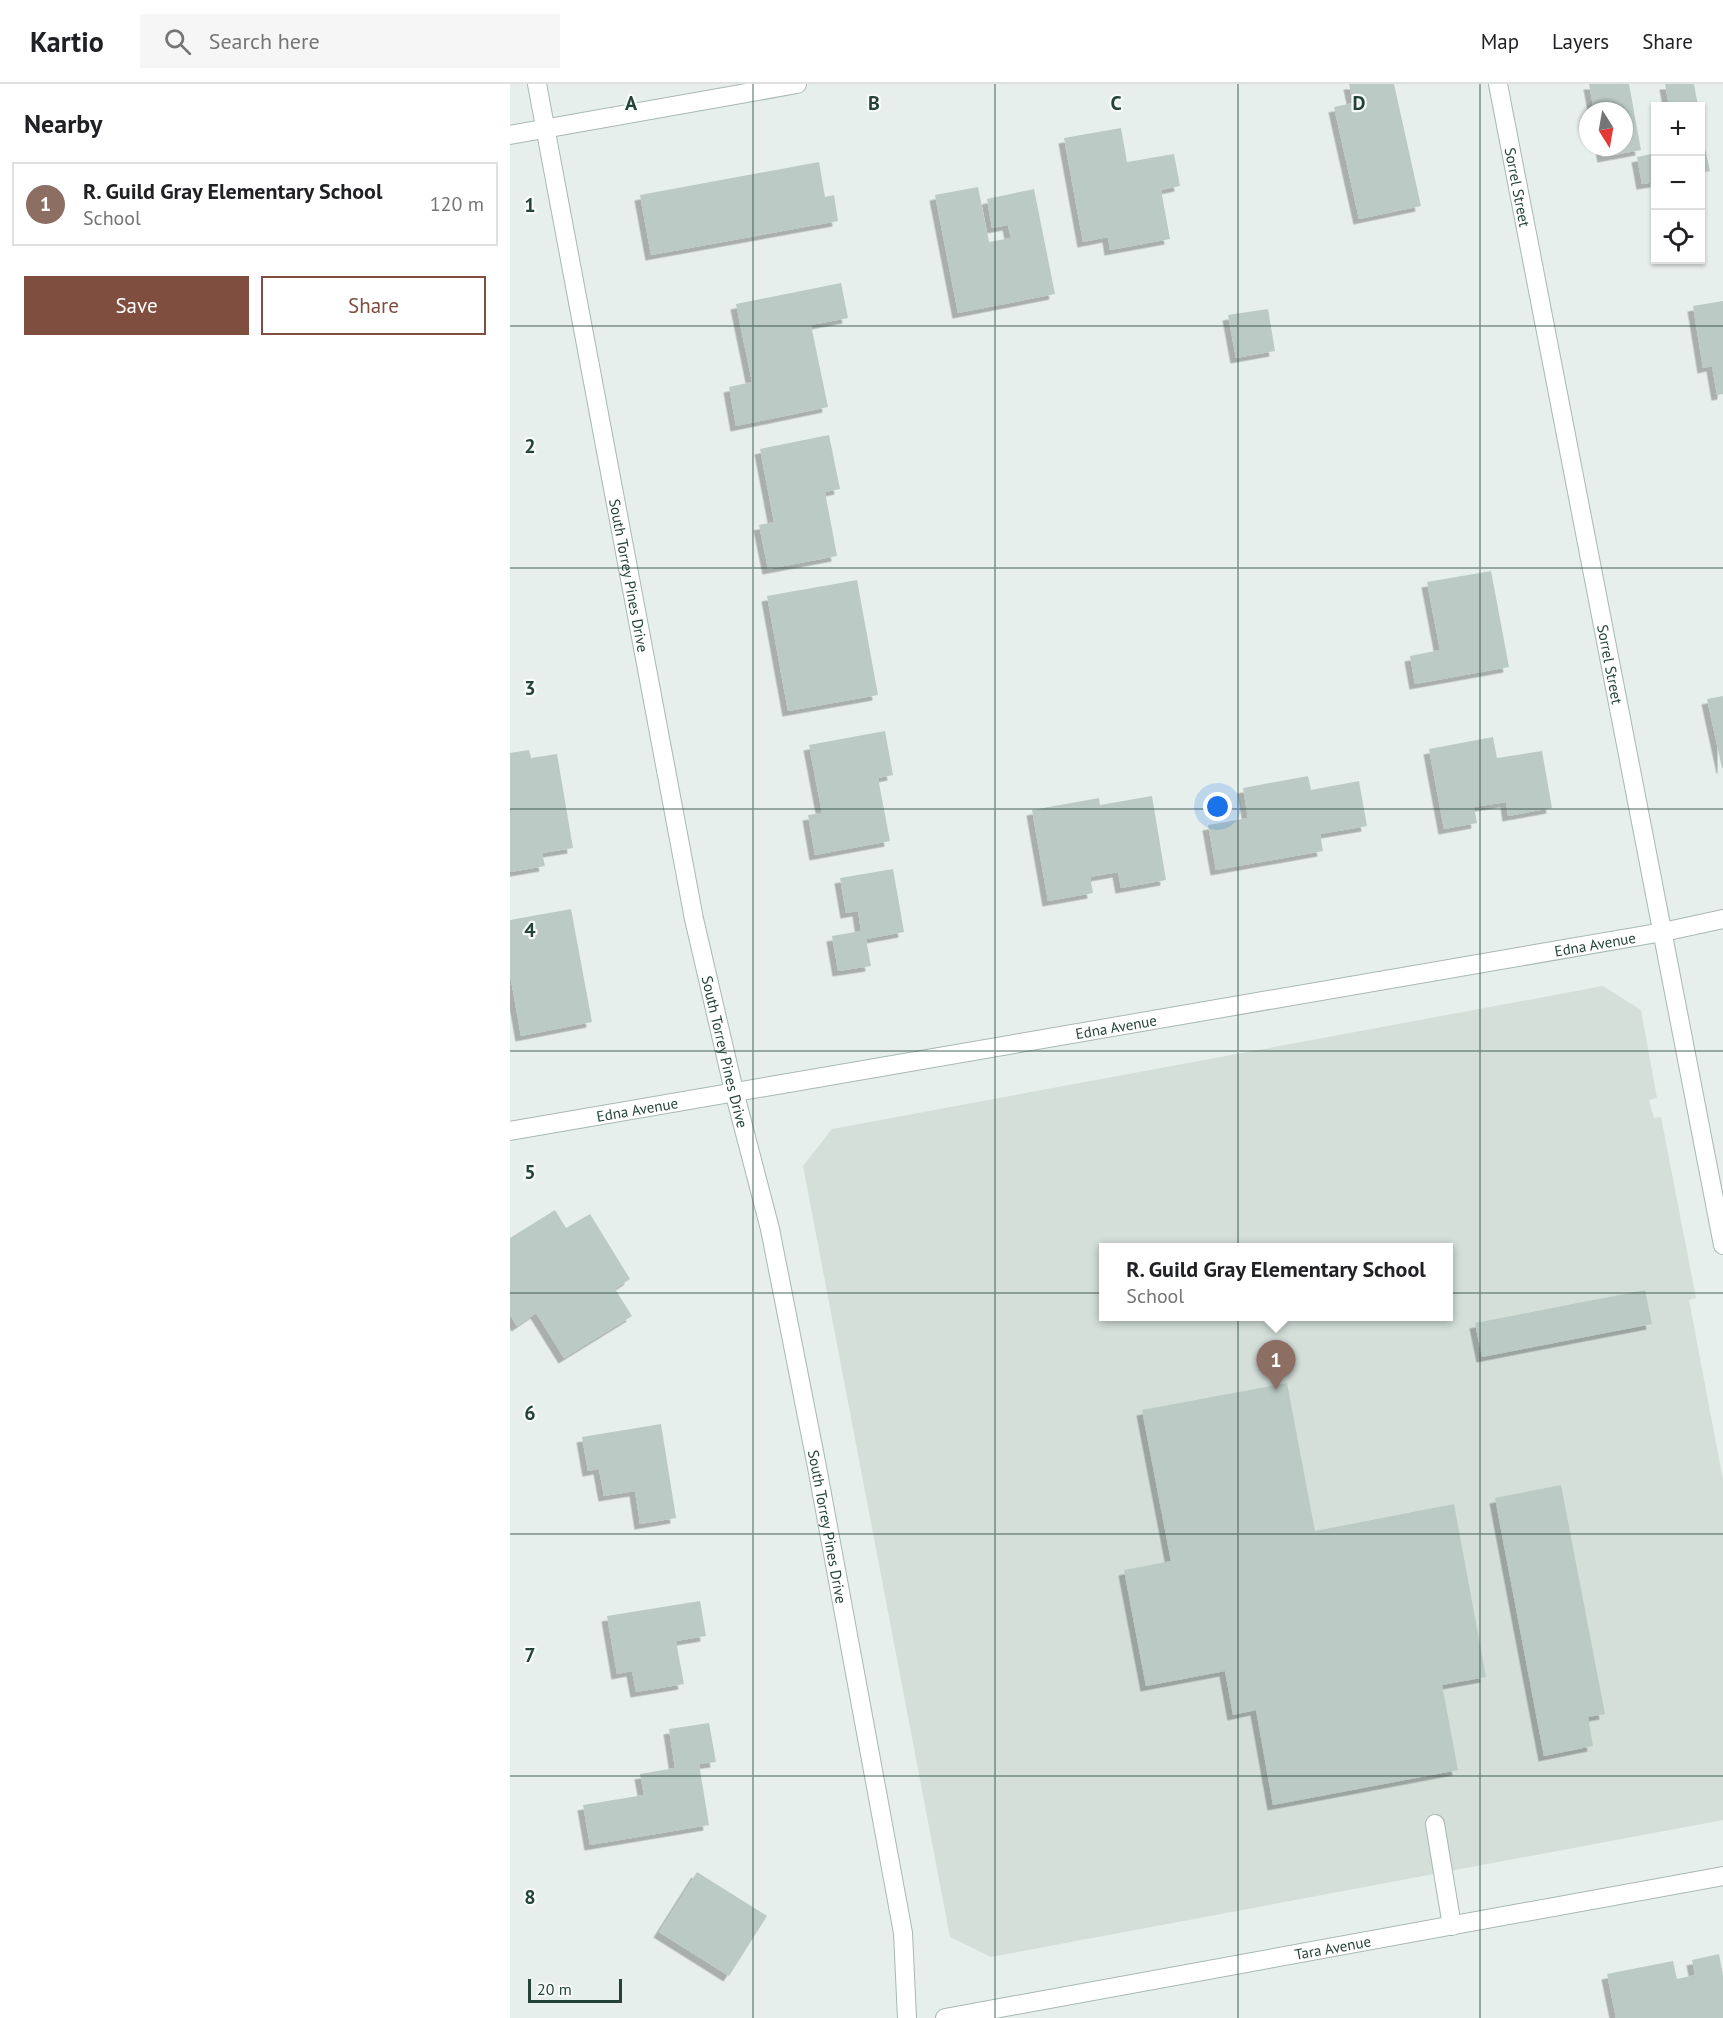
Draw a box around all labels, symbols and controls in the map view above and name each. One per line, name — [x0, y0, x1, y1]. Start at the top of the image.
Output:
search box — [140, 14, 560, 68]
text: Kartio — [30, 23, 104, 60]
icon: search — [161, 25, 194, 58]
text: Search here — [209, 27, 320, 55]
text: Map — [1481, 28, 1519, 55]
text: Layers — [1552, 28, 1609, 55]
text: Share — [1642, 28, 1693, 55]
text: A — [625, 90, 638, 116]
text: B — [868, 90, 880, 116]
text: C — [1110, 90, 1122, 116]
text: D — [1353, 90, 1366, 116]
north arrow — [1579, 102, 1633, 156]
map controls — [1651, 102, 1705, 264]
button: + — [1651, 102, 1705, 156]
text: Nearby — [24, 107, 102, 140]
street label: Sorrel Street — [1501, 146, 1535, 228]
button: − — [1651, 156, 1705, 210]
text: R. Guild Gray Elementary School — [83, 177, 382, 205]
text: 1 — [40, 191, 51, 217]
text: 120 m — [430, 191, 484, 217]
text: 1 — [524, 192, 536, 218]
text: School — [83, 205, 141, 231]
button: locate — [1651, 210, 1705, 264]
button: Save — [24, 276, 249, 335]
button: Share — [261, 276, 486, 335]
text: 2 — [524, 433, 536, 459]
street label: South Torrey Pines Drive — [606, 497, 653, 654]
street label: Sorrel Street — [1593, 623, 1627, 706]
text: 3 — [524, 675, 536, 701]
your location — [1203, 792, 1232, 821]
text: 4 — [524, 917, 536, 943]
street label: Edna Avenue — [1553, 927, 1637, 960]
street label: South Torrey Pines Drive — [698, 974, 753, 1130]
street label: Edna Avenue — [1074, 1010, 1158, 1043]
street label: Edna Avenue — [595, 1093, 679, 1125]
text: 5 — [524, 1159, 536, 1185]
popup — [1099, 1243, 1453, 1321]
text: R. Guild Gray Elementary School — [1126, 1255, 1426, 1283]
text: School — [1126, 1283, 1184, 1309]
pin: 1 — [1256, 1340, 1296, 1390]
text: 6 — [524, 1400, 536, 1426]
street label: South Torrey Pines Drive — [804, 1448, 851, 1605]
text: 7 — [524, 1642, 536, 1668]
text: 8 — [524, 1884, 536, 1910]
street label: Tara Avenue — [1293, 1931, 1372, 1964]
scale bar — [528, 1976, 622, 2004]
text: 20 m — [537, 1979, 572, 1999]

